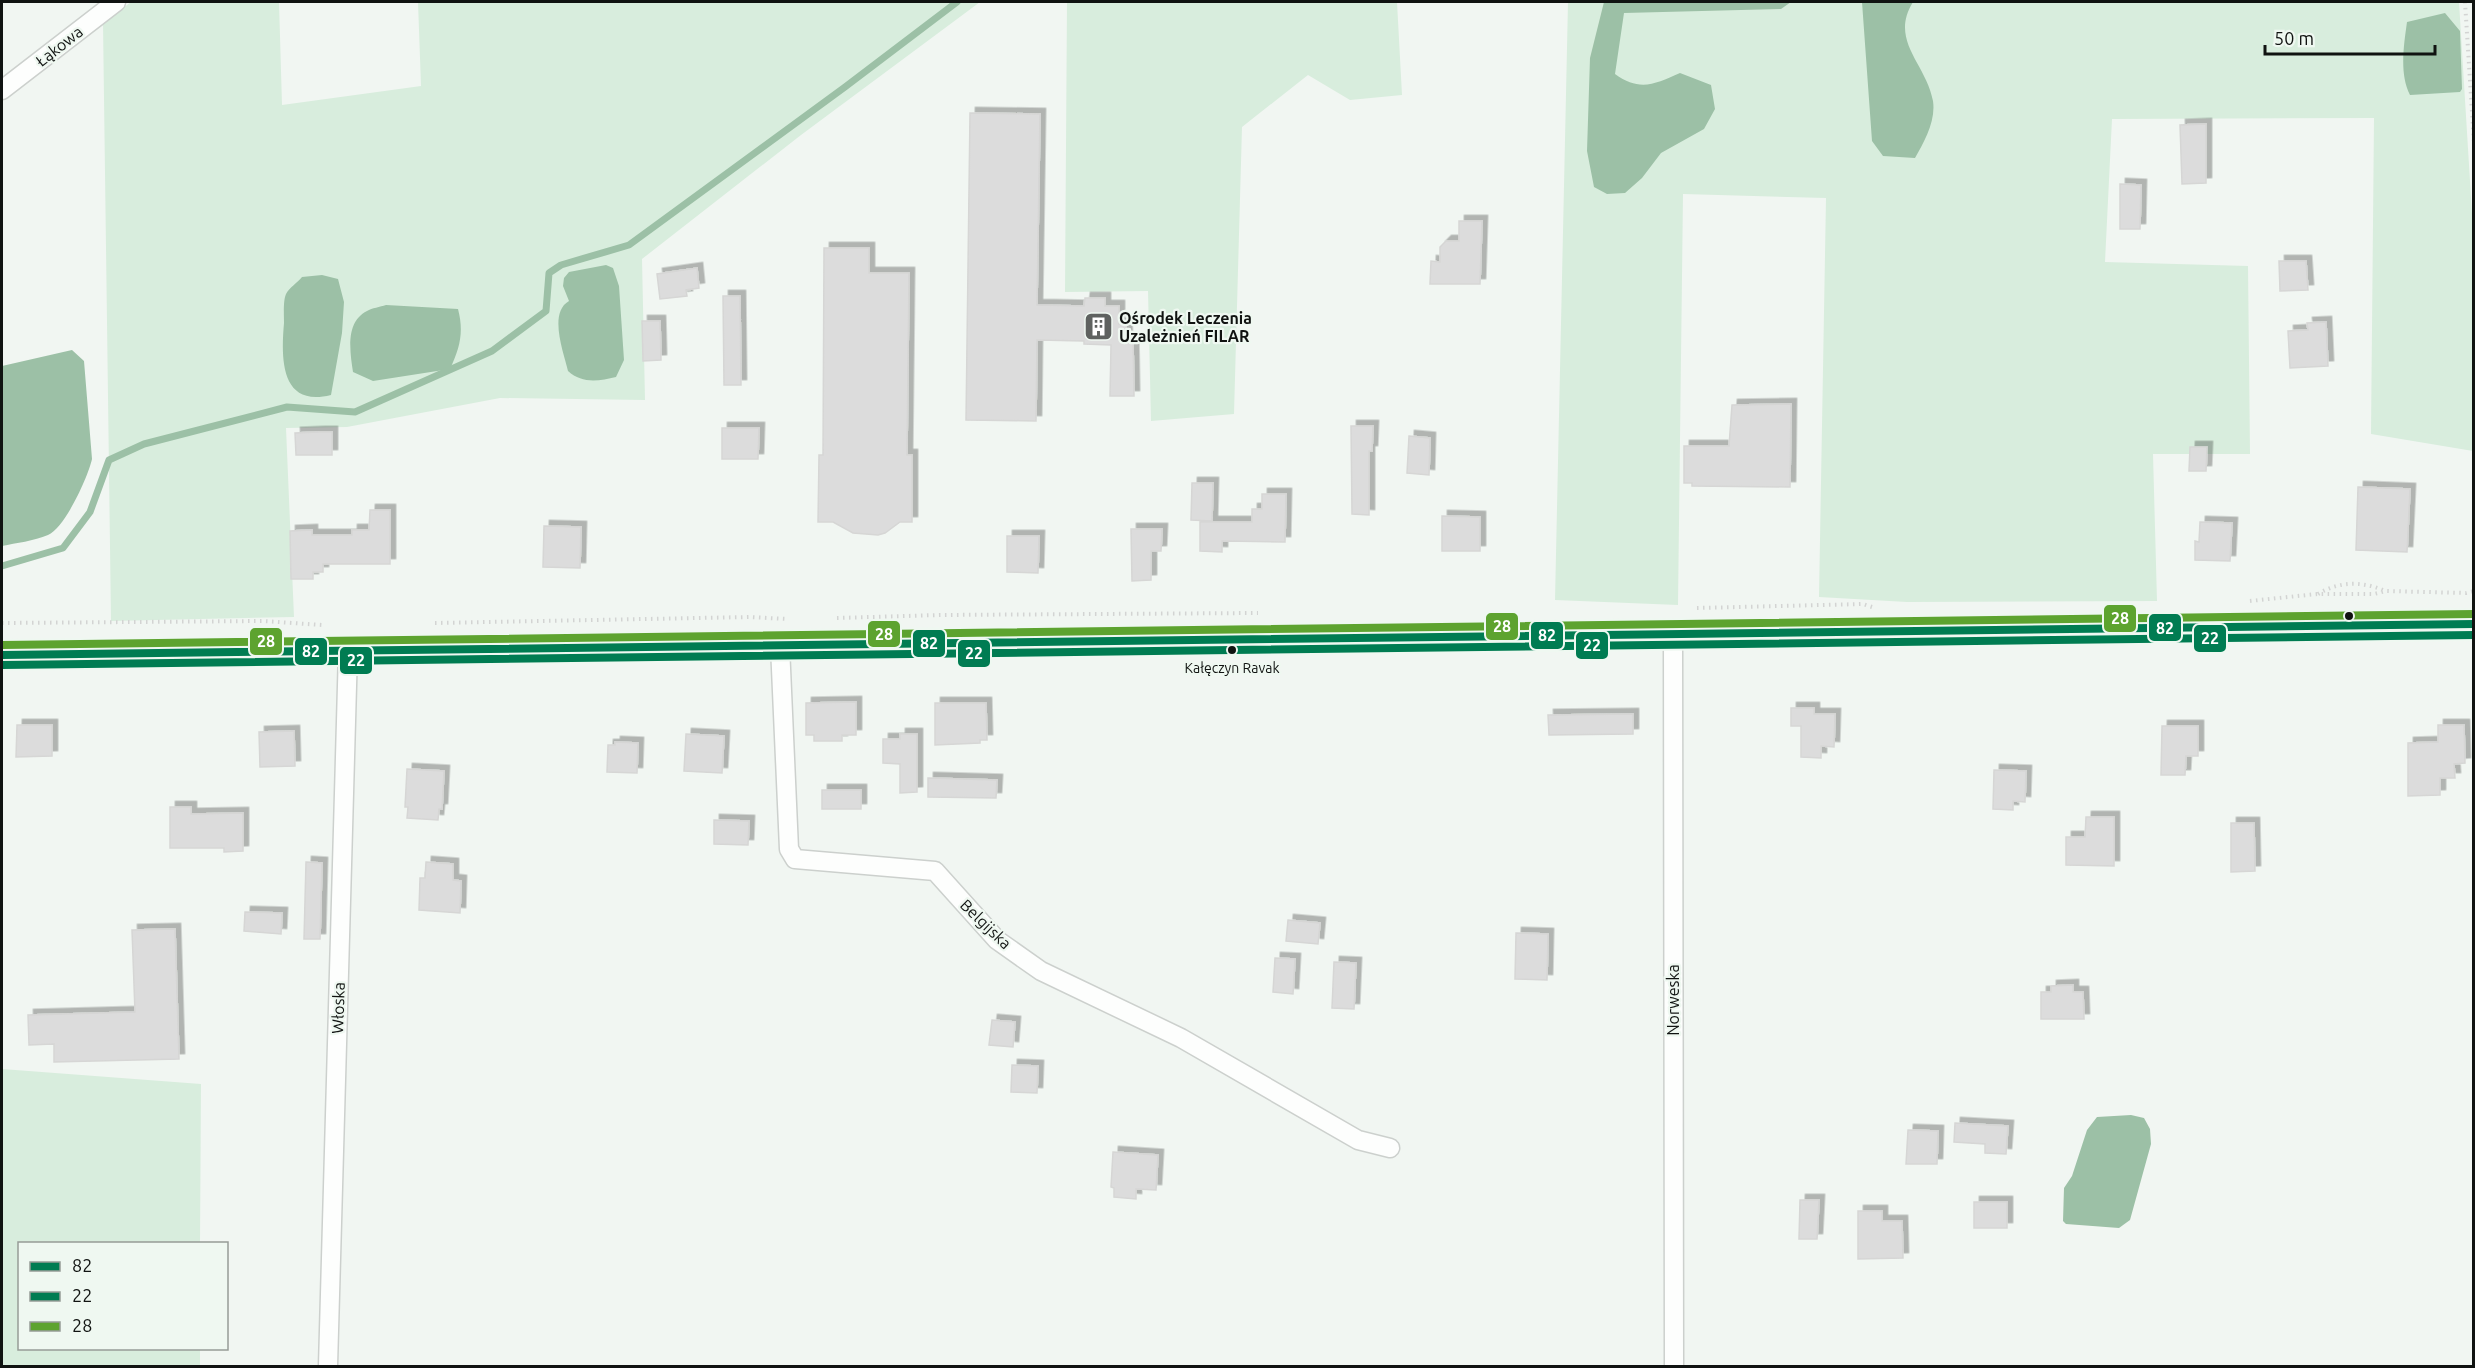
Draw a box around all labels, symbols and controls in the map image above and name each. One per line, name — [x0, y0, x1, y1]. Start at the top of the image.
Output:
scale bar — [2265, 18, 2434, 56]
street label: Łąkowa — [32, 22, 86, 70]
text: 50 m — [2274, 28, 2314, 48]
place label: Ośrodek Leczenia Uzależnień FILAR — [1119, 309, 1252, 345]
building icon: Ośrodek Leczenia Uzależnień FILAR — [1082, 311, 1114, 343]
line badge: 28 — [2103, 604, 2137, 633]
text: 28 — [2111, 609, 2129, 627]
unlabelled marker — [2343, 610, 2355, 622]
line badge: 28 — [1485, 612, 1519, 641]
line badge: 82 — [2148, 613, 2182, 642]
text: 28 — [1493, 617, 1511, 635]
text: 82 — [2156, 619, 2174, 637]
line badge: 28 — [867, 620, 901, 648]
line badge: 82 — [1530, 621, 1564, 650]
line badge: 22 — [2193, 624, 2227, 653]
text: 28 — [875, 625, 893, 643]
text: 82 — [1538, 626, 1556, 644]
line badge: 28 — [249, 627, 283, 656]
line badge: 82 — [912, 629, 946, 658]
text: 22 — [2201, 629, 2219, 647]
line badge: 22 — [1575, 631, 1609, 660]
text: 28 — [257, 632, 275, 650]
text: 82 — [920, 634, 938, 652]
text: 22 — [1583, 636, 1601, 654]
line badge: 82 — [294, 637, 328, 666]
line badge: 22 — [957, 639, 991, 668]
text: 82 — [302, 642, 320, 660]
text: 22 — [965, 644, 983, 662]
marker: Kałęczyn Ravak — [1226, 644, 1238, 656]
line badge: 22 — [339, 646, 373, 675]
text: 22 — [347, 651, 365, 669]
place label: Kałęczyn Ravak — [1184, 660, 1280, 676]
street label: Belgijska — [957, 896, 1015, 952]
street label: Norweska — [1664, 964, 1682, 1036]
street label: Włoska — [328, 982, 348, 1034]
legend — [18, 1242, 228, 1350]
text: 82 — [72, 1255, 92, 1275]
text: 22 — [72, 1285, 92, 1305]
text: 28 — [72, 1315, 92, 1335]

